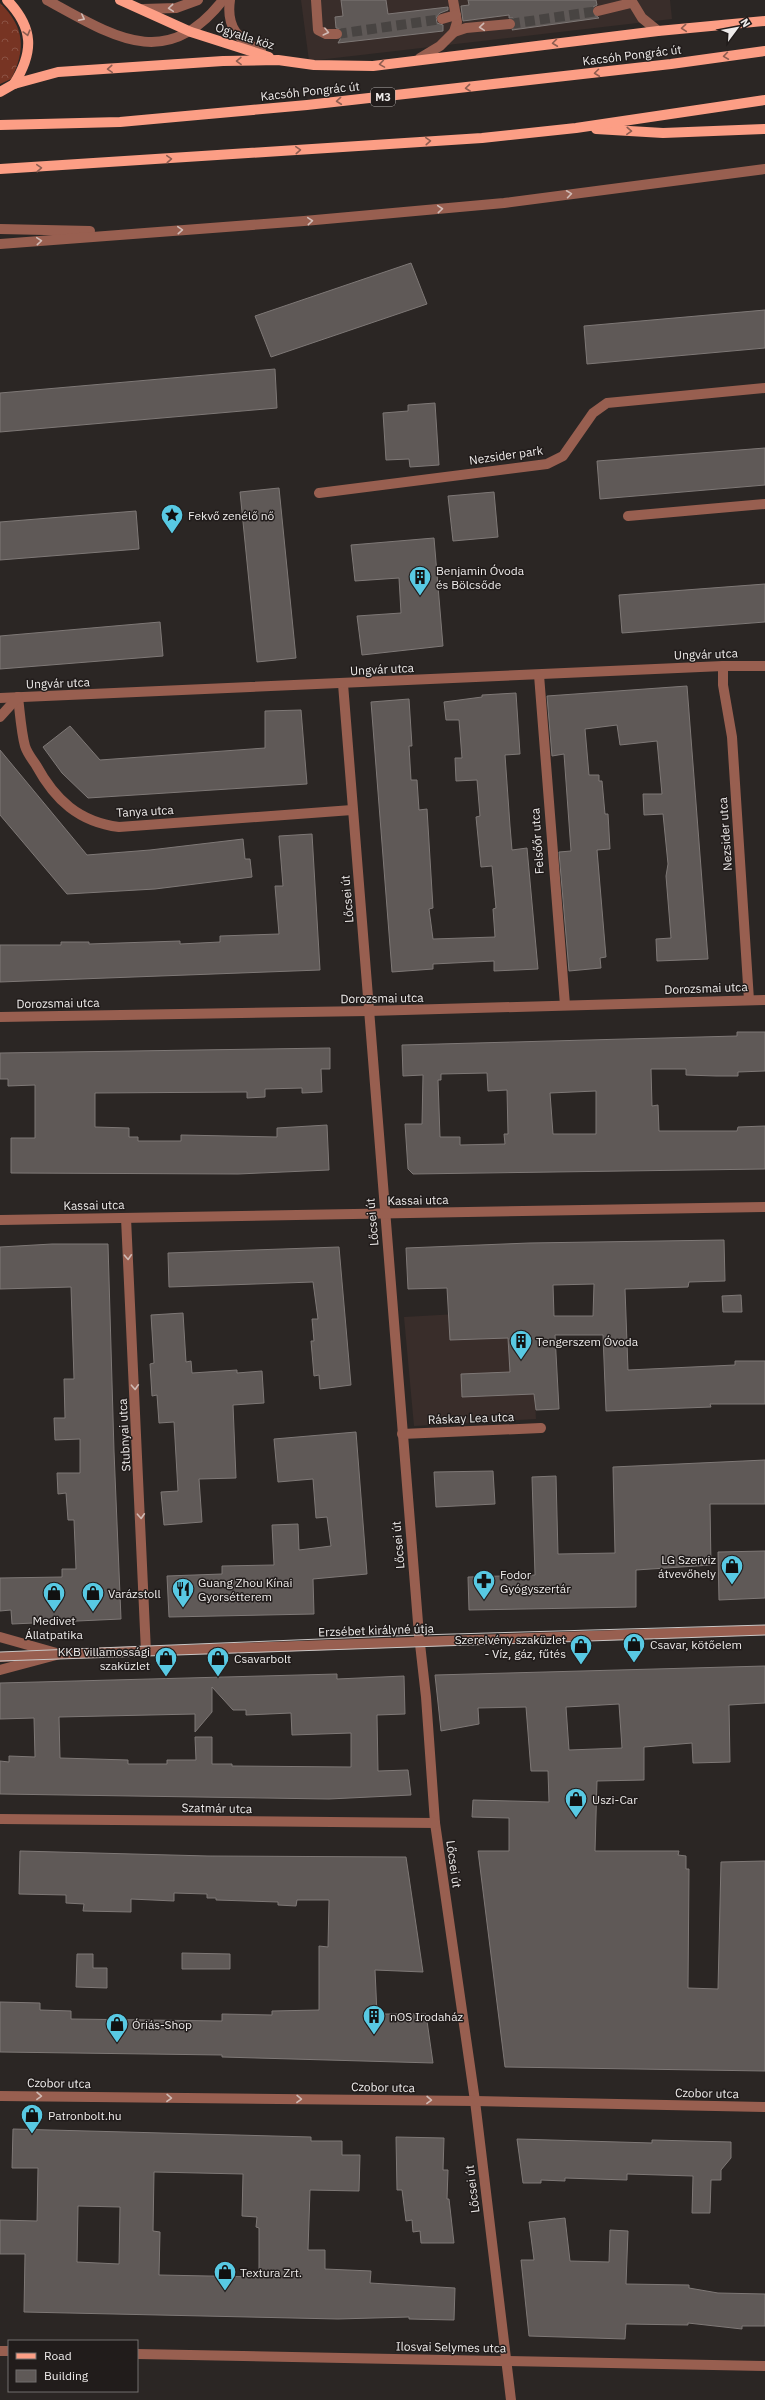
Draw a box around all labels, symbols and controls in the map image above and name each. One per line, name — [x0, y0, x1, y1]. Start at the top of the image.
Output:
one-way arrow — [168, 3, 175, 12]
north arrow — [717, 8, 757, 48]
one-way arrow — [77, 13, 85, 21]
text: N — [737, 16, 754, 30]
street label: Ógyalla köz — [214, 19, 277, 53]
one-way arrow — [479, 22, 485, 31]
one-way arrow — [681, 24, 687, 33]
one-way arrow — [323, 28, 330, 36]
one-way arrow — [22, 29, 31, 36]
one-way arrow — [552, 38, 558, 47]
street label: Kacsóh Pongrác út — [582, 41, 682, 69]
one-way arrow — [723, 51, 729, 60]
one-way arrow — [236, 57, 242, 65]
one-way arrow — [379, 59, 385, 68]
one-way arrow — [107, 64, 113, 73]
one-way arrow — [594, 68, 600, 77]
street label: Kacsóh Pongrác út — [260, 78, 360, 104]
one-way arrow — [465, 83, 471, 92]
road number: M3 — [371, 88, 395, 106]
one-way arrow — [336, 97, 342, 106]
one-way arrow — [626, 127, 632, 136]
one-way arrow — [425, 137, 431, 146]
one-way arrow — [295, 146, 301, 155]
one-way arrow — [166, 154, 172, 163]
one-way arrow — [36, 163, 42, 172]
one-way arrow — [566, 190, 572, 199]
one-way arrow — [437, 205, 443, 214]
one-way arrow — [307, 216, 313, 225]
one-way arrow — [177, 225, 183, 234]
one-way arrow — [36, 236, 42, 245]
street label: Nezsider park — [468, 442, 544, 468]
place icon: Fekvő zenélő nő — [159, 502, 185, 535]
place label: Fekvő zenélő nő — [188, 508, 275, 523]
place label: Benjamin Óvoda és Bölcsőde — [436, 563, 525, 592]
building icon: Benjamin Óvoda és Bölcsőde — [407, 564, 433, 597]
street label: Ungvár utca — [674, 645, 739, 663]
street label: Ungvár utca — [350, 660, 415, 678]
street label: Ungvár utca — [26, 674, 91, 692]
street label: Nezsider utca — [715, 796, 735, 871]
street label: Tanya utca — [116, 802, 175, 820]
street label: Felsőőr utca — [527, 807, 547, 875]
street label: Lőcsei út — [337, 874, 357, 924]
street label: Dorozsmai utca — [664, 979, 748, 997]
street label: Dorozsmai utca — [340, 990, 424, 1006]
street label: Dorozsmai utca — [16, 995, 100, 1011]
street label: Kassai utca — [387, 1192, 449, 1208]
street label: Kassai utca — [63, 1197, 125, 1213]
street label: Lőcsei út — [362, 1197, 382, 1247]
one-way arrow — [124, 1254, 132, 1260]
building icon: Tengerszem Óvoda — [508, 1328, 534, 1361]
place label: Tengerszem Óvoda — [536, 1334, 639, 1349]
one-way arrow — [130, 1384, 139, 1390]
street label: Stubnyai utca — [115, 1397, 133, 1472]
street label: Ráskay Lea utca — [428, 1409, 515, 1427]
one-way arrow — [137, 1513, 145, 1519]
street label: Lőcsei út — [388, 1520, 408, 1570]
place label: LG Szerviz átvevőhely — [658, 1552, 716, 1581]
shop icon: LG Szerviz átvevőhely — [719, 1553, 745, 1586]
place label: Fodor Gyógyszertár — [500, 1567, 571, 1596]
pharmacy icon: Fodor Gyógyszertár — [471, 1568, 497, 1601]
place label: Guang Zhou Kínai Gyorsétterem — [198, 1575, 293, 1604]
restaurant icon: Guang Zhou Kínai Gyorsétterem — [170, 1576, 196, 1609]
shop icon: Medivet Állatpatika — [41, 1580, 67, 1613]
shop icon: Varázstoll — [80, 1580, 106, 1613]
place label: Varázstoll — [108, 1586, 161, 1601]
place label: Medivet Állatpatika — [25, 1613, 84, 1642]
street label: Erzsébet királyné útja — [318, 1620, 435, 1640]
shop icon: Csavar, kötőelem — [621, 1631, 647, 1664]
place label: Szerelvény szaküzlet - Víz, gáz, fűtés — [455, 1632, 566, 1661]
shop icon: Szerelvény szaküzlet - Víz, gáz, fűtés — [568, 1633, 594, 1666]
place label: Csavar, kötőelem — [650, 1637, 742, 1652]
place label: KKB villamossági szaküzlet — [58, 1644, 150, 1673]
shop icon: KKB villamossági szaküzlet — [153, 1645, 179, 1678]
shop icon: Csavarbolt — [205, 1645, 231, 1678]
place label: Csavarbolt — [234, 1651, 291, 1666]
shop icon: Uszi-Car — [563, 1786, 589, 1819]
place label: Uszi-Car — [592, 1792, 638, 1807]
street label: Szatmár utca — [182, 1800, 253, 1816]
street label: Lőcsei út — [443, 1839, 465, 1889]
building icon: nOS Irodaház — [361, 2003, 387, 2036]
place label: nOS Irodaház — [390, 2009, 464, 2024]
shop icon: Óriás-Shop — [104, 2011, 130, 2044]
place label: Óriás-Shop — [132, 2017, 192, 2032]
street label: Czobor utca — [27, 2075, 92, 2091]
street label: Czobor utca — [351, 2079, 416, 2095]
street label: Czobor utca — [675, 2085, 740, 2101]
one-way arrow — [36, 2092, 42, 2100]
one-way arrow — [166, 2094, 172, 2102]
one-way arrow — [296, 2095, 302, 2103]
one-way arrow — [426, 2096, 432, 2104]
shop icon: Patronbolt.hu — [19, 2102, 45, 2135]
place label: Patronbolt.hu — [48, 2108, 122, 2123]
street label: Lőcsei út — [462, 2164, 482, 2214]
shop icon: Textura Zrt. — [212, 2259, 238, 2292]
place label: Textura Zrt. — [240, 2265, 302, 2280]
street label: Ilosvai Selymes utca — [396, 2339, 507, 2355]
legend — [8, 2340, 138, 2392]
text: Road — [44, 2348, 72, 2363]
text: Building — [44, 2368, 89, 2383]

